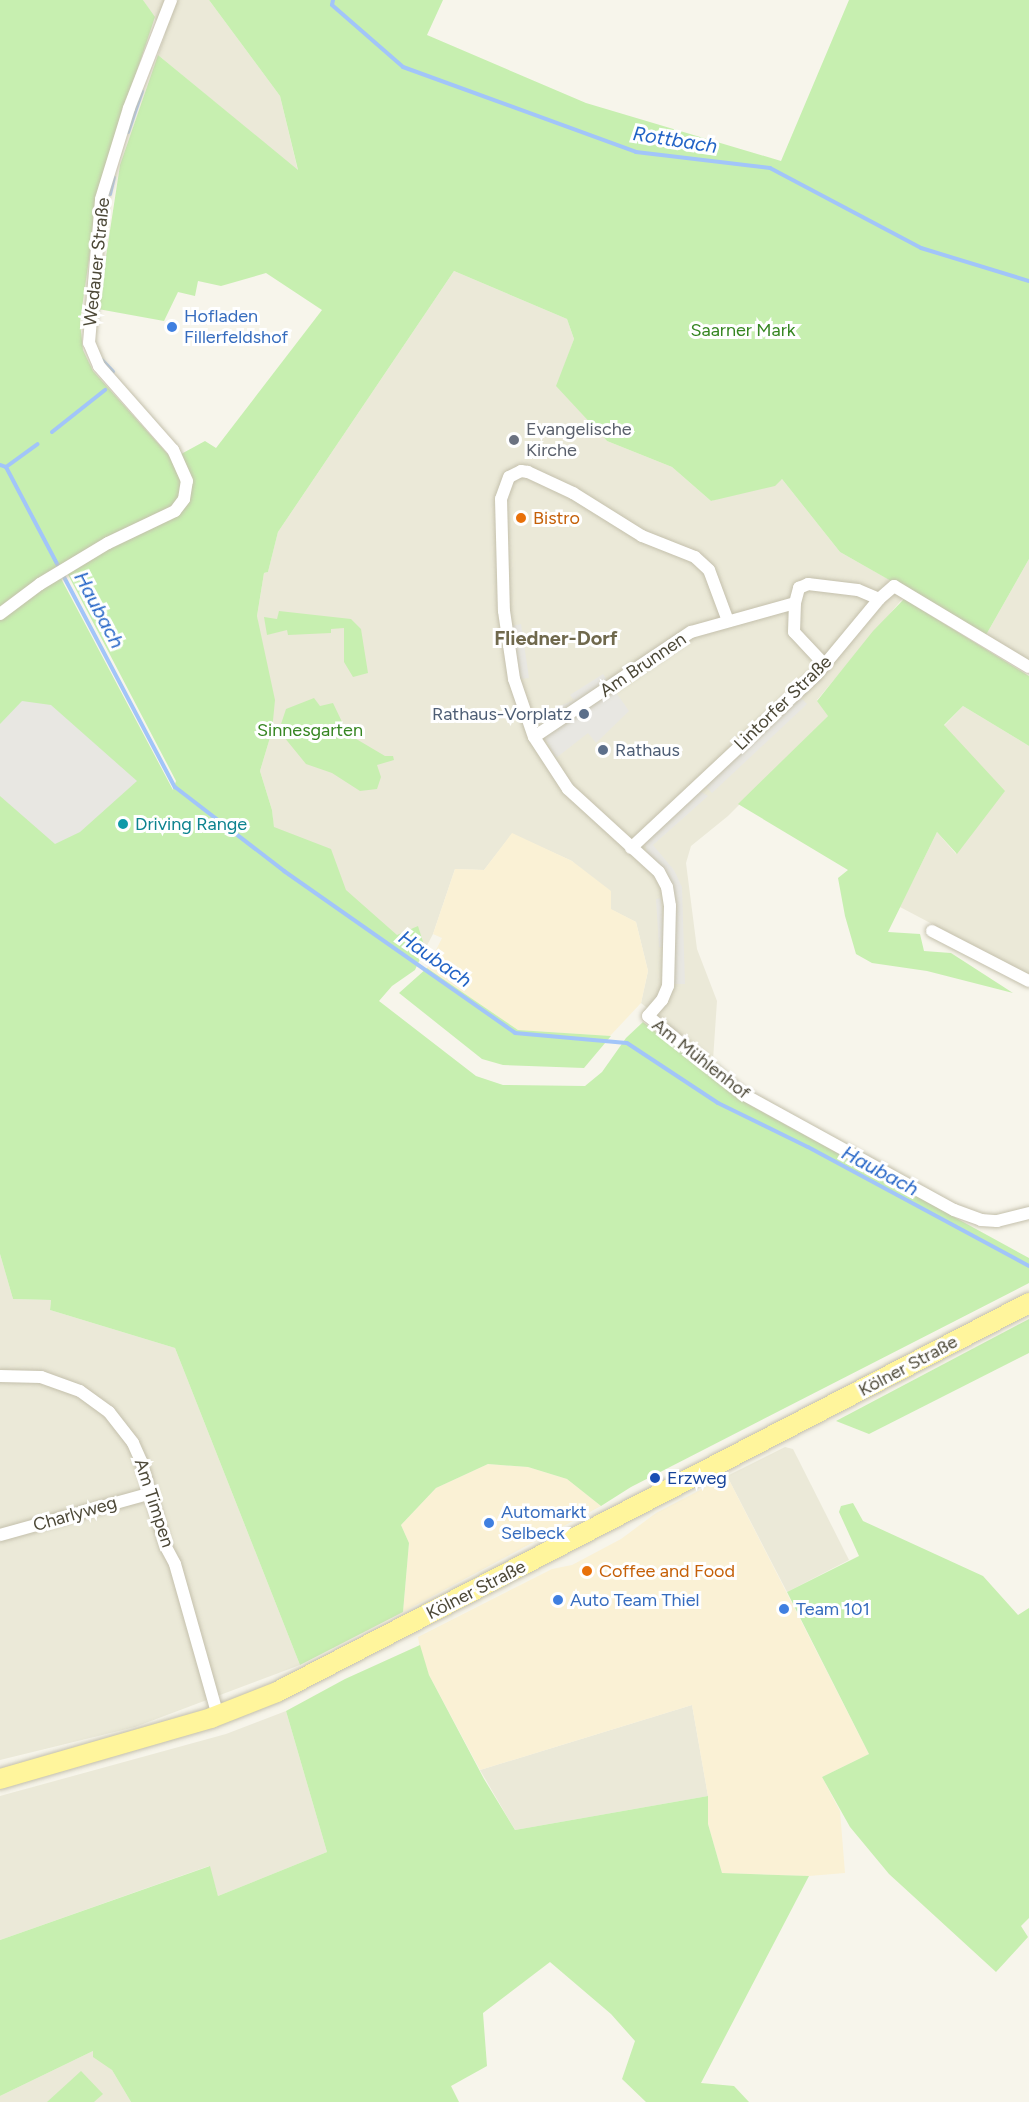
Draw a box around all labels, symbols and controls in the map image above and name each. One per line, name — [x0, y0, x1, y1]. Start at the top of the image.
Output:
water label: Rottbach — [631, 121, 719, 159]
street label: Wedauer Straße — [79, 196, 115, 328]
place label: Hofladen Fillerfeldshof — [184, 306, 288, 348]
park label: Saarner Mark — [690, 319, 796, 341]
marker: Hofladen Fillerfeldshof — [165, 320, 179, 334]
place label: Evangelische Kirche — [526, 419, 632, 462]
marker: Evangelische Kirche — [507, 433, 521, 447]
place label: Bistro — [533, 507, 580, 529]
marker: Bistro — [514, 511, 528, 525]
water label: Haubach — [69, 568, 129, 652]
district label: Fliedner-Dorf — [494, 626, 618, 650]
street label: Am Brunnen — [596, 628, 690, 702]
street label: Lintorfer Straße — [730, 651, 836, 755]
place label: Rathaus-Vorplatz — [432, 703, 572, 725]
marker: Rathaus-Vorplatz — [577, 707, 591, 721]
park label: Sinnesgarten — [257, 719, 363, 741]
place label: Rathaus — [615, 739, 680, 761]
marker: Rathaus — [596, 743, 610, 757]
place label: Driving Range — [135, 813, 247, 835]
marker: Driving Range — [116, 817, 130, 831]
water label: Haubach — [394, 925, 476, 993]
street label: Am Mühlenhof — [648, 1014, 754, 1104]
water label: Haubach — [838, 1141, 922, 1201]
street label: Kölner Straße — [855, 1331, 961, 1401]
street label: Am Timpen — [130, 1456, 178, 1550]
place label: Erzweg — [667, 1467, 727, 1489]
marker: Erzweg — [648, 1471, 662, 1485]
street label: Charlyweg — [31, 1492, 119, 1536]
place label: Automarkt Selbeck — [501, 1502, 587, 1544]
marker: Automarkt Selbeck — [482, 1516, 496, 1530]
street label: Kölner Straße — [423, 1556, 529, 1624]
place label: Coffee and Food — [599, 1560, 735, 1582]
marker: Coffee and Food — [580, 1564, 594, 1578]
place label: Auto Team Thiel — [570, 1589, 699, 1611]
marker: Auto Team Thiel — [551, 1593, 565, 1607]
place label: Team 101 — [796, 1598, 870, 1620]
marker: Team 101 — [777, 1602, 791, 1616]

